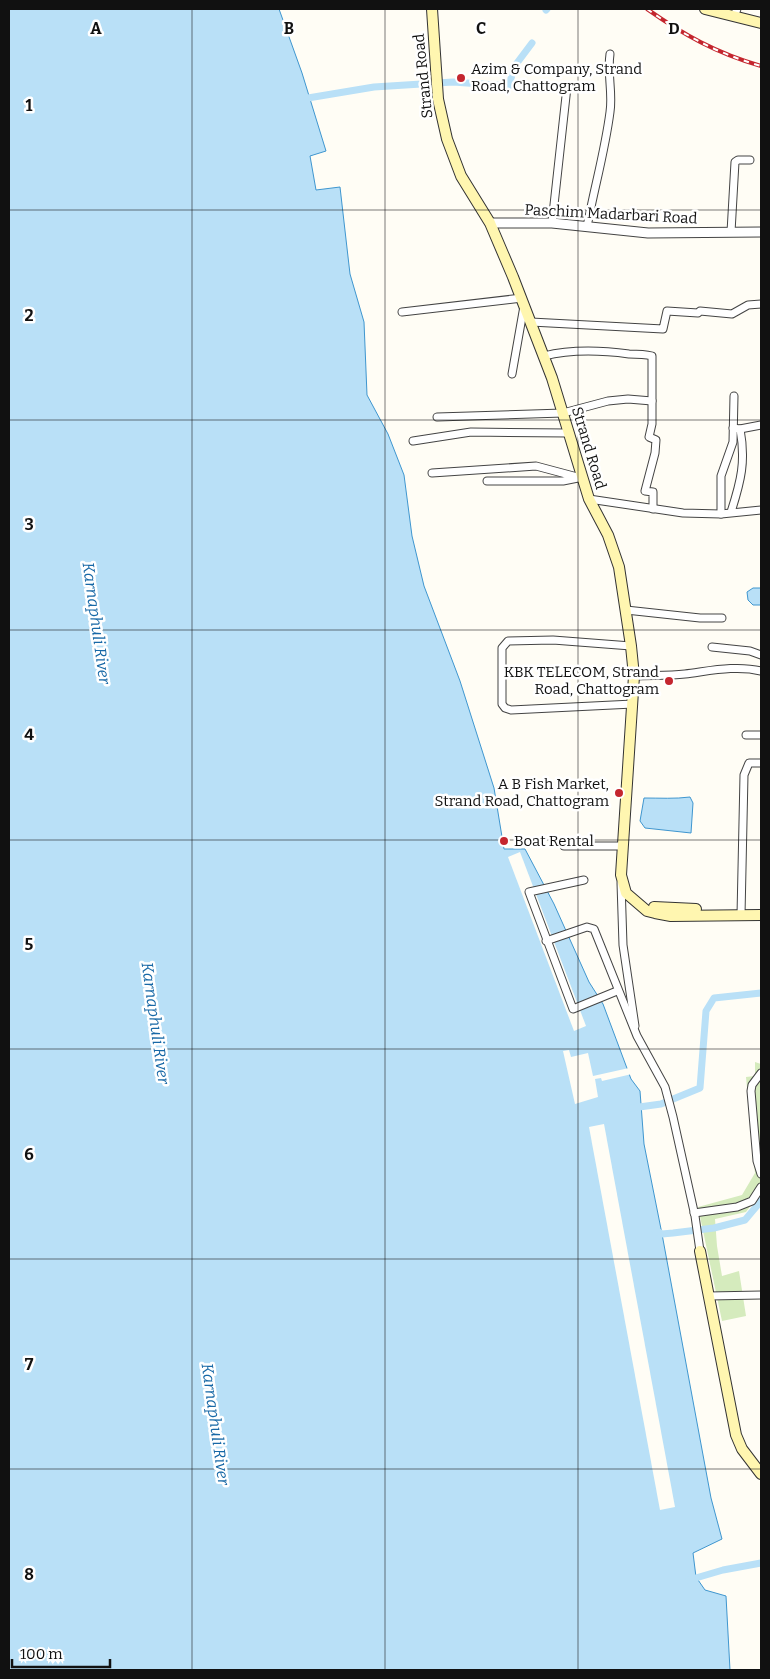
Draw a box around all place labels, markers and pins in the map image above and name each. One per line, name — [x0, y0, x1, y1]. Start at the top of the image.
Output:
place label: Azim & Company, Strand Road, Chattogram — [471, 60, 642, 95]
marker: Azim & Company, Strand Road, Chattogram — [455, 72, 467, 84]
place label: KBK TELECOM, Strand Road, Chattogram — [504, 663, 660, 698]
marker: KBK TELECOM, Strand Road, Chattogram — [663, 675, 675, 687]
place label: A B Fish Market, Strand Road, Chattogram — [434, 775, 610, 810]
marker: A B Fish Market, Strand Road, Chattogram — [613, 787, 625, 799]
place label: Boat Rental — [514, 832, 594, 850]
marker: Boat Rental — [498, 835, 510, 847]

